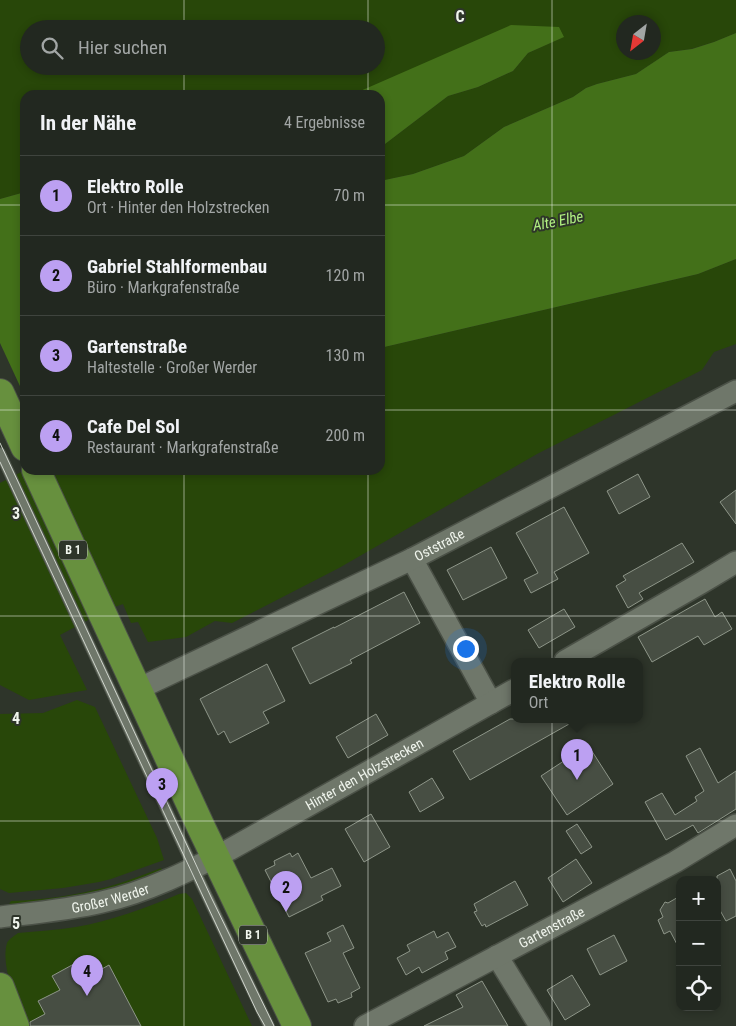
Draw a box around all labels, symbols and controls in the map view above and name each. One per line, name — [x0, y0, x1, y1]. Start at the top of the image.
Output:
text: C — [455, 7, 465, 26]
north arrow — [616, 15, 661, 60]
search box — [20, 20, 385, 75]
icon: search — [38, 34, 66, 62]
text: Hier suchen — [78, 36, 167, 59]
text: In der Nähe — [40, 111, 136, 135]
text: 4 Ergebnisse — [284, 113, 365, 132]
text: Elektro Rolle — [87, 175, 184, 198]
text: 1 — [52, 186, 60, 205]
text: 70 m — [333, 186, 365, 205]
text: Ort · Hinter den Holzstrecken — [87, 198, 269, 217]
water label: Alte Elbe — [530, 207, 585, 235]
text: Gabriel Stahlformenbau — [87, 255, 267, 278]
text: 2 — [52, 266, 60, 285]
text: 120 m — [326, 266, 365, 285]
text: Büro · Markgrafenstraße — [87, 278, 240, 297]
text: Gartenstraße — [87, 335, 187, 358]
text: 3 — [52, 346, 60, 365]
text: 130 m — [326, 346, 365, 365]
text: Haltestelle · Großer Werder — [87, 358, 257, 377]
text: Cafe Del Sol — [87, 415, 180, 438]
text: 4 — [52, 426, 60, 445]
text: 200 m — [326, 426, 365, 445]
text: Restaurant · Markgrafenstraße — [87, 438, 278, 457]
text: 3 — [12, 504, 20, 523]
street label: Oststraße — [412, 525, 467, 564]
road number: B 1 — [59, 540, 87, 560]
your location — [453, 636, 479, 662]
popup — [511, 658, 643, 723]
text: Elektro Rolle — [529, 670, 625, 693]
text: Ort — [529, 693, 548, 712]
text: 4 — [12, 709, 20, 728]
street label: Hinter den Holzstrecken — [303, 735, 426, 813]
pin: 1 — [561, 739, 593, 780]
pin: 3 — [146, 768, 178, 809]
pin: 2 — [270, 871, 302, 912]
map controls — [676, 876, 721, 1011]
button: + — [676, 876, 721, 921]
street label: Großer Werder — [70, 880, 151, 916]
street label: Gartenstraße — [516, 903, 588, 951]
text: 5 — [12, 914, 20, 933]
button: − — [676, 921, 721, 966]
road number: B 1 — [239, 926, 267, 944]
pin: 4 — [71, 955, 103, 996]
button: locate — [676, 966, 721, 1011]

